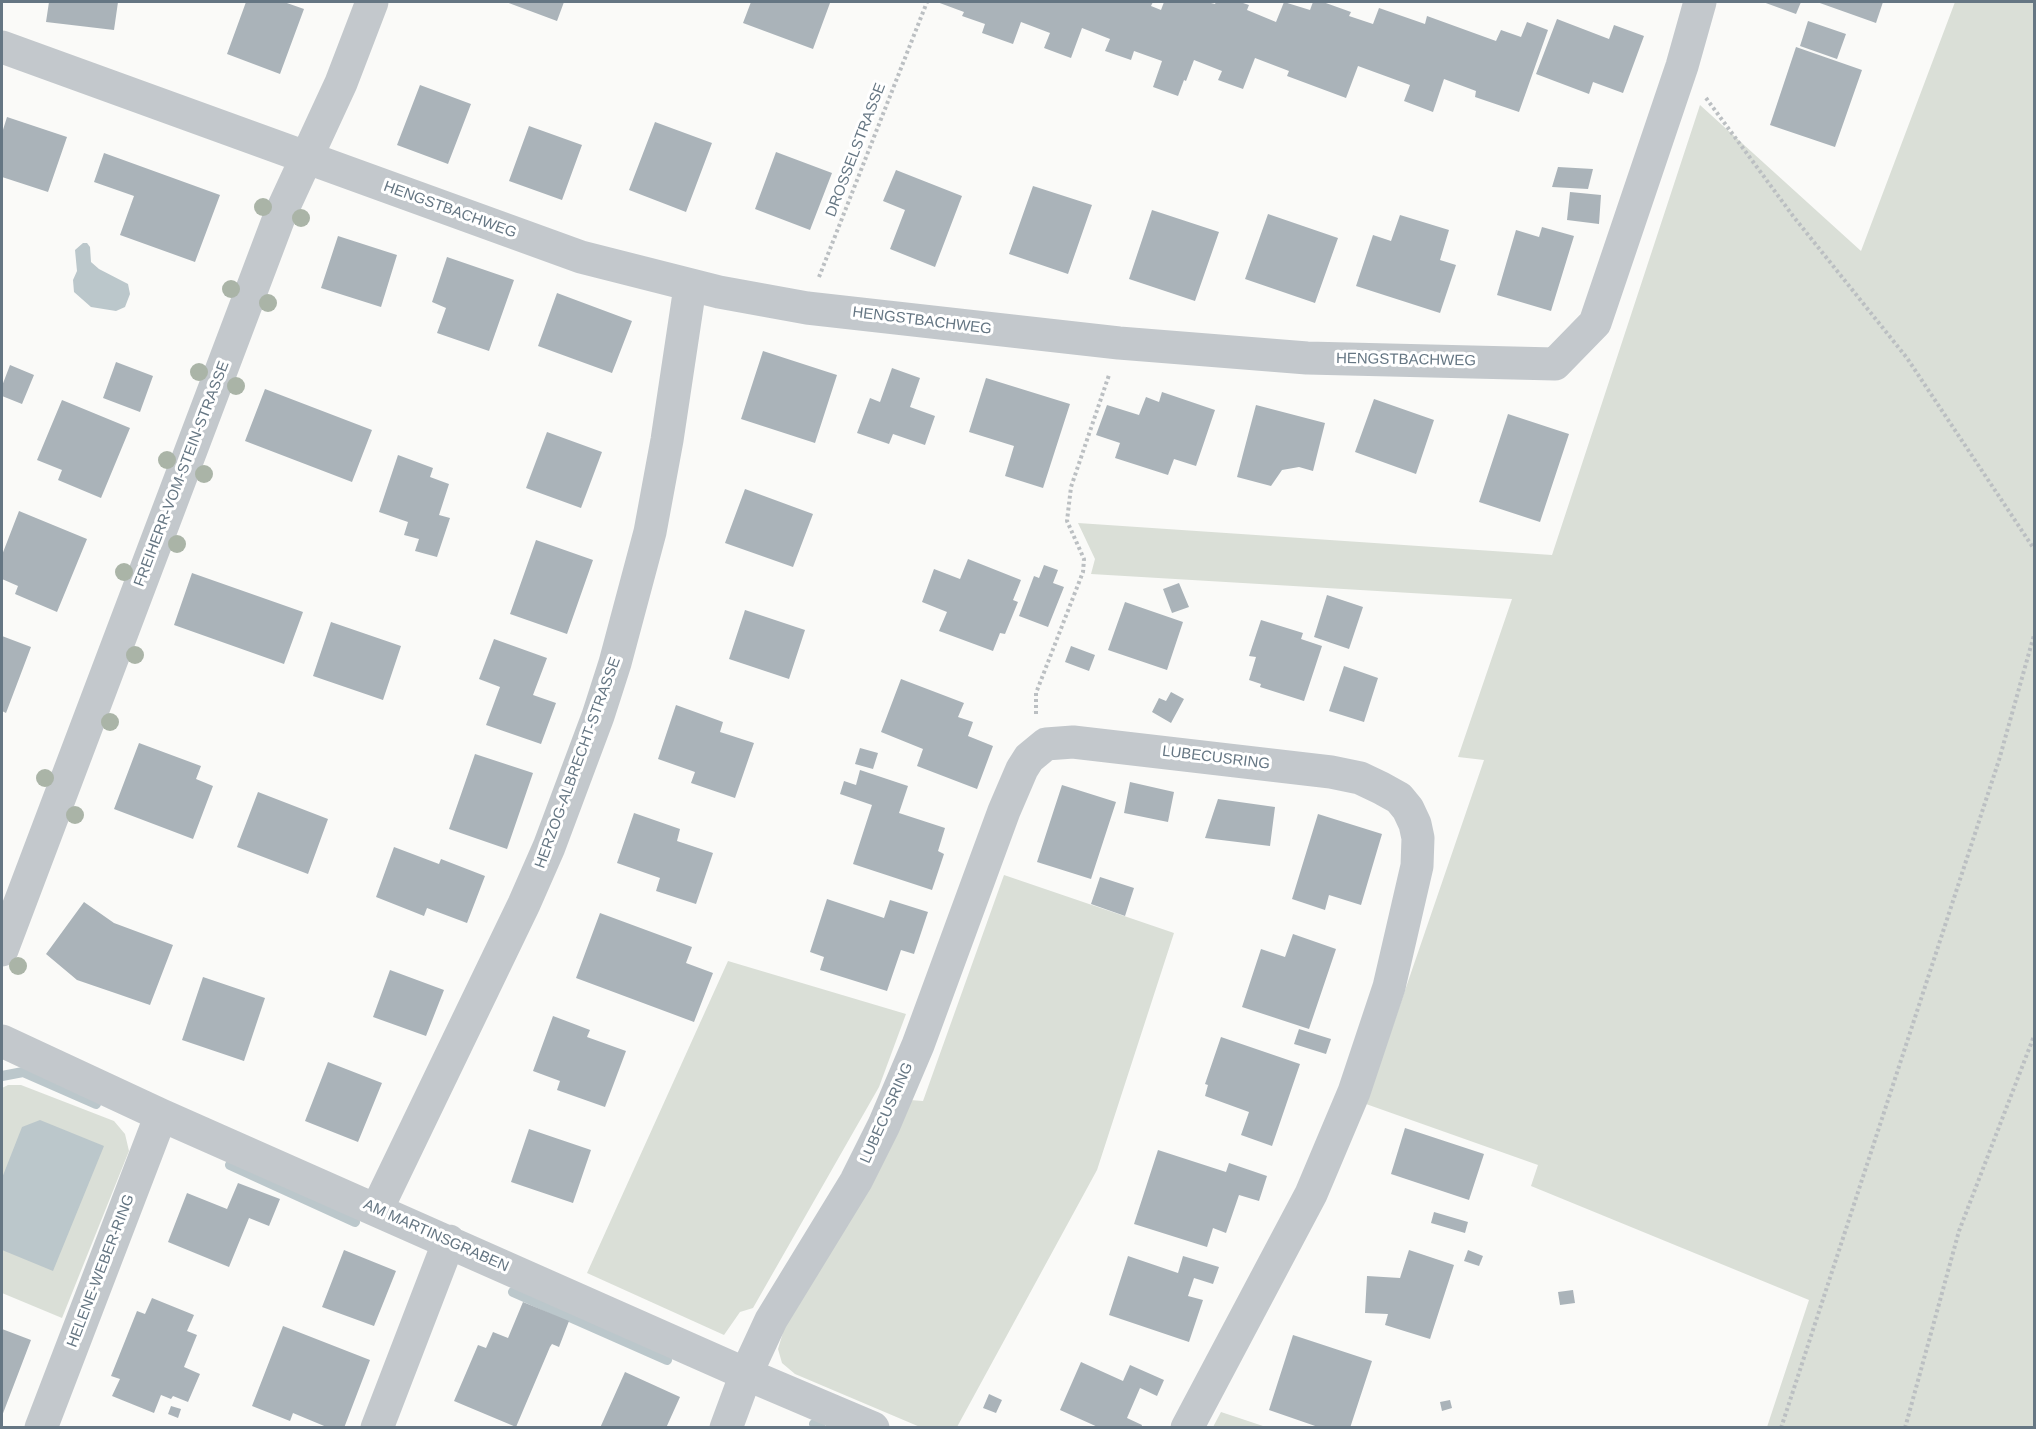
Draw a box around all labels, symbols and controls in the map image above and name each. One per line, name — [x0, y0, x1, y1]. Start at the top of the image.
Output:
street label: DROSSELSTRASSE — [822, 81, 890, 219]
street label: HENGSTBACHWEG — [381, 178, 519, 242]
street label: HENGSTBACHWEG — [851, 304, 993, 338]
street label: HENGSTBACHWEG — [1336, 350, 1476, 370]
street label: FREIHERR-VOM-STEIN-STRASSE — [131, 359, 233, 589]
street label: HERZOG-ALBRECHT-STRASSE — [531, 655, 625, 871]
street label: LUBECUSRING — [1161, 742, 1271, 774]
street label: LUBECUSRING — [857, 1060, 917, 1166]
street label: HELENE-WEBER-RING — [63, 1192, 139, 1350]
street label: AM MARTINSGRABEN — [361, 1196, 511, 1276]

